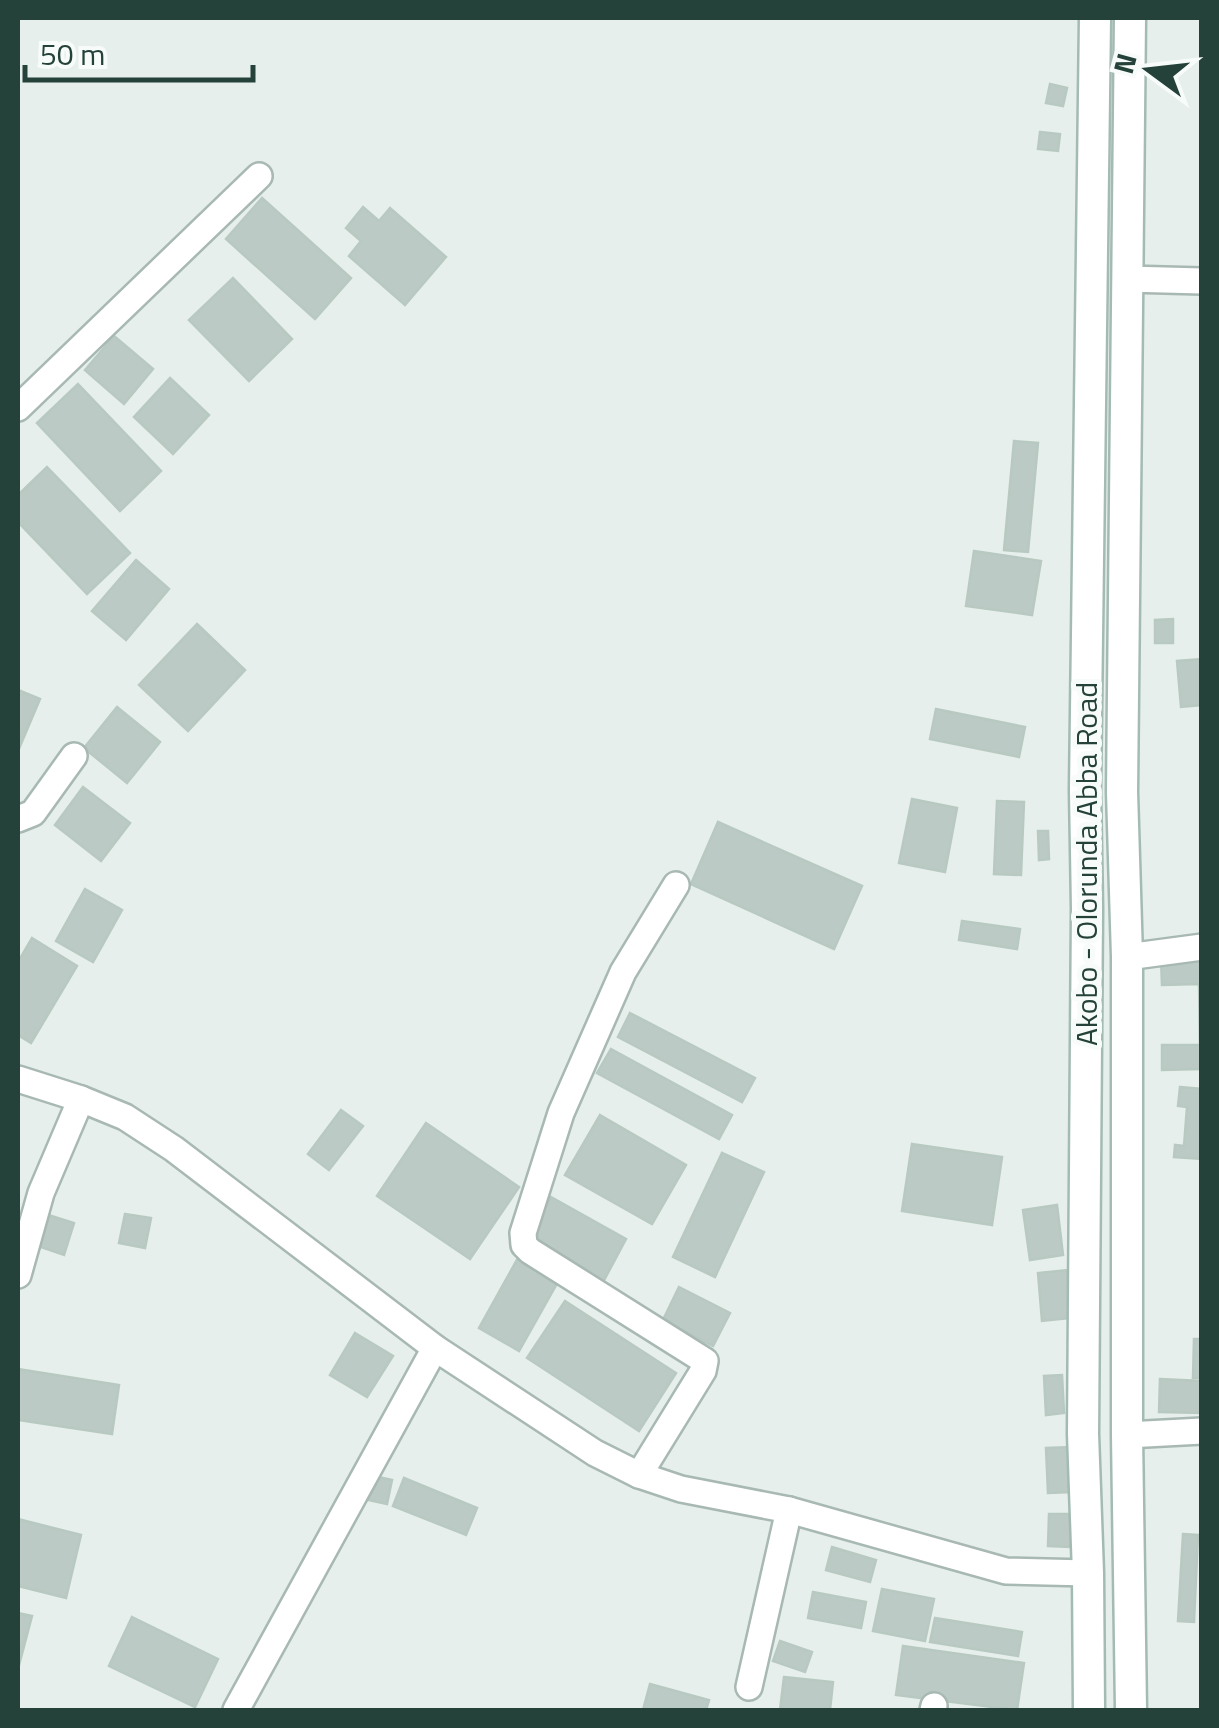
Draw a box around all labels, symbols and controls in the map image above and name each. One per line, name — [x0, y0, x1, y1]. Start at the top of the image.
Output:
scale bar — [25, 20, 252, 82]
north arrow — [1099, 20, 1199, 120]
text: 50 m — [40, 31, 105, 77]
text: N — [1101, 48, 1148, 78]
street label: Akobo - Olorunda Abba Road — [1063, 682, 1109, 1046]

